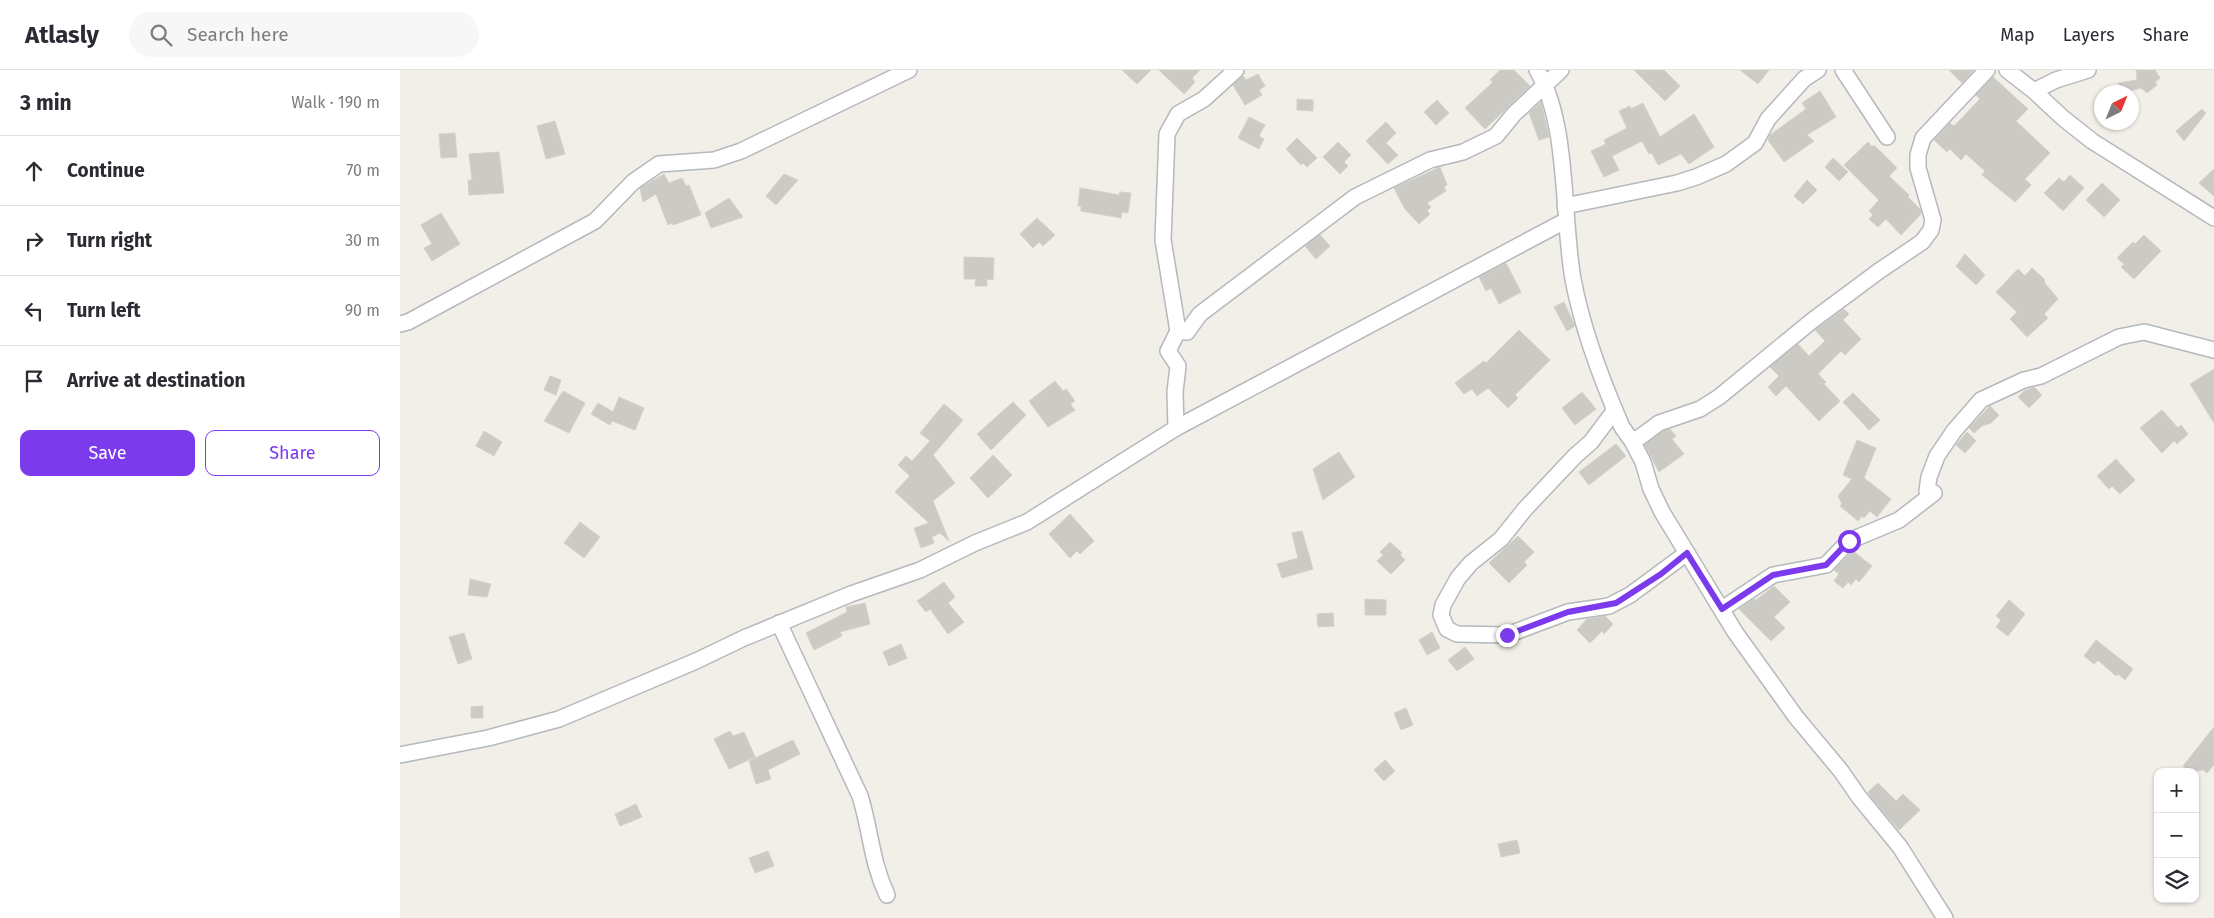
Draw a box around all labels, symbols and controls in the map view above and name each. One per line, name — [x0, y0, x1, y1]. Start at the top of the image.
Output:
search box — [129, 12, 479, 57]
text: Atlasly — [25, 21, 99, 49]
icon: search — [147, 21, 175, 49]
text: Search here — [187, 23, 289, 46]
text: Map — [2000, 24, 2035, 46]
text: Layers — [2063, 24, 2115, 46]
text: Share — [2143, 24, 2189, 46]
north arrow — [2094, 85, 2139, 130]
text: 3 min — [20, 90, 72, 116]
text: Walk · 190 m — [291, 93, 380, 112]
icon: ahead — [20, 157, 48, 185]
text: Continue — [67, 159, 145, 182]
text: 70 m — [346, 161, 380, 180]
icon: right — [20, 227, 48, 255]
text: Turn right — [67, 229, 152, 252]
text: 30 m — [345, 231, 380, 250]
icon: left — [20, 297, 48, 325]
text: Turn left — [67, 299, 141, 322]
text: 90 m — [345, 301, 380, 320]
icon: arrive — [20, 367, 48, 395]
text: Arrive at destination — [67, 369, 246, 392]
button: Save — [20, 430, 195, 476]
button: Share — [205, 430, 380, 476]
route start — [1838, 530, 1861, 553]
route end — [1496, 624, 1519, 647]
map controls — [2154, 768, 2199, 903]
button: + — [2154, 768, 2199, 813]
button: − — [2154, 813, 2199, 858]
button: layers — [2154, 858, 2199, 903]

